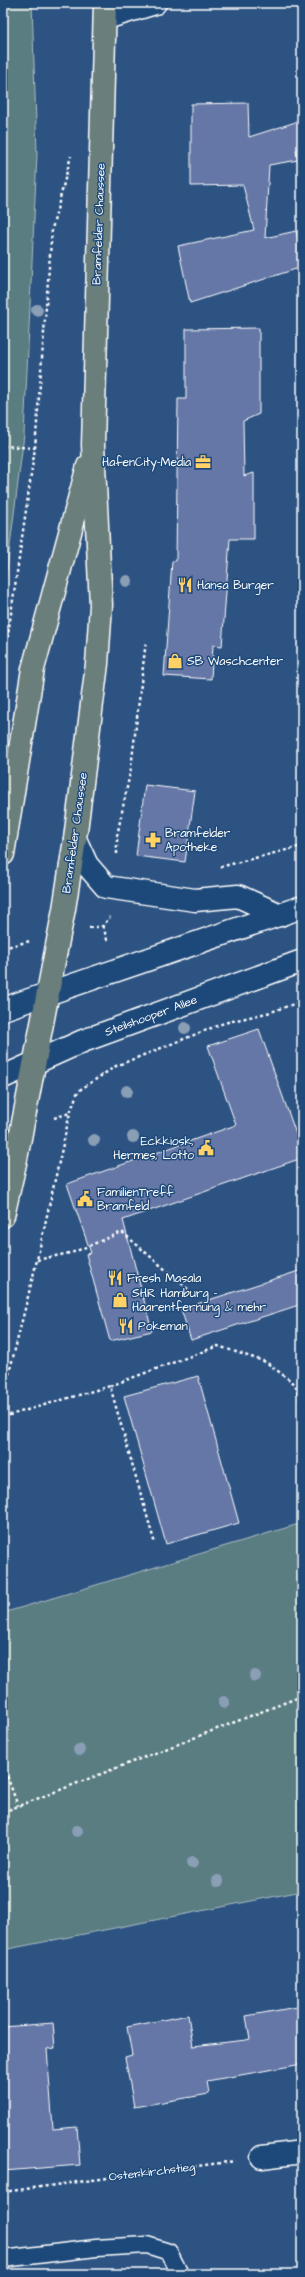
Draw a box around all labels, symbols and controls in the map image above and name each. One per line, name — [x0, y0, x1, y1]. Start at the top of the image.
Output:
street label: Bramfelder Chaussee — [88, 162, 110, 285]
office icon: HafenCity-Media — [194, 453, 212, 471]
place label: HafenCity-Media — [102, 454, 191, 472]
restaurant icon: Hansa Burger — [176, 576, 194, 594]
place label: Hansa Burger — [197, 577, 274, 595]
shop icon: SB Waschcenter — [166, 652, 184, 670]
place label: SB Waschcenter — [187, 653, 283, 670]
street label: Bramfelder Chaussee — [58, 771, 92, 895]
place label: Bramfelder Apotheke — [165, 825, 231, 856]
pharmacy icon: Bramfelder Apotheke — [144, 831, 162, 849]
street label: Steilshooper Allee — [102, 991, 200, 1041]
place label: Eckkiosk, Hermes, Lotto — [113, 1133, 194, 1164]
public building icon: Eckkiosk, Hermes, Lotto — [197, 1139, 215, 1157]
place label: FamilienTreff Bramfeld — [97, 1184, 174, 1215]
public building icon: FamilienTreff Bramfeld — [76, 1190, 94, 1208]
restaurant icon: Fresh Masala — [106, 1269, 124, 1287]
place label: Fresh Masala — [127, 1270, 201, 1287]
place label: SHR Hamburg - Haarentfernung & mehr — [132, 1285, 266, 1317]
shop icon: SHR Hamburg - Haarentfernung & mehr — [111, 1291, 129, 1309]
restaurant icon: Pokeman — [117, 1317, 135, 1335]
place label: Pokeman — [138, 1318, 188, 1335]
street label: Osterkirchstieg — [108, 2158, 196, 2187]

